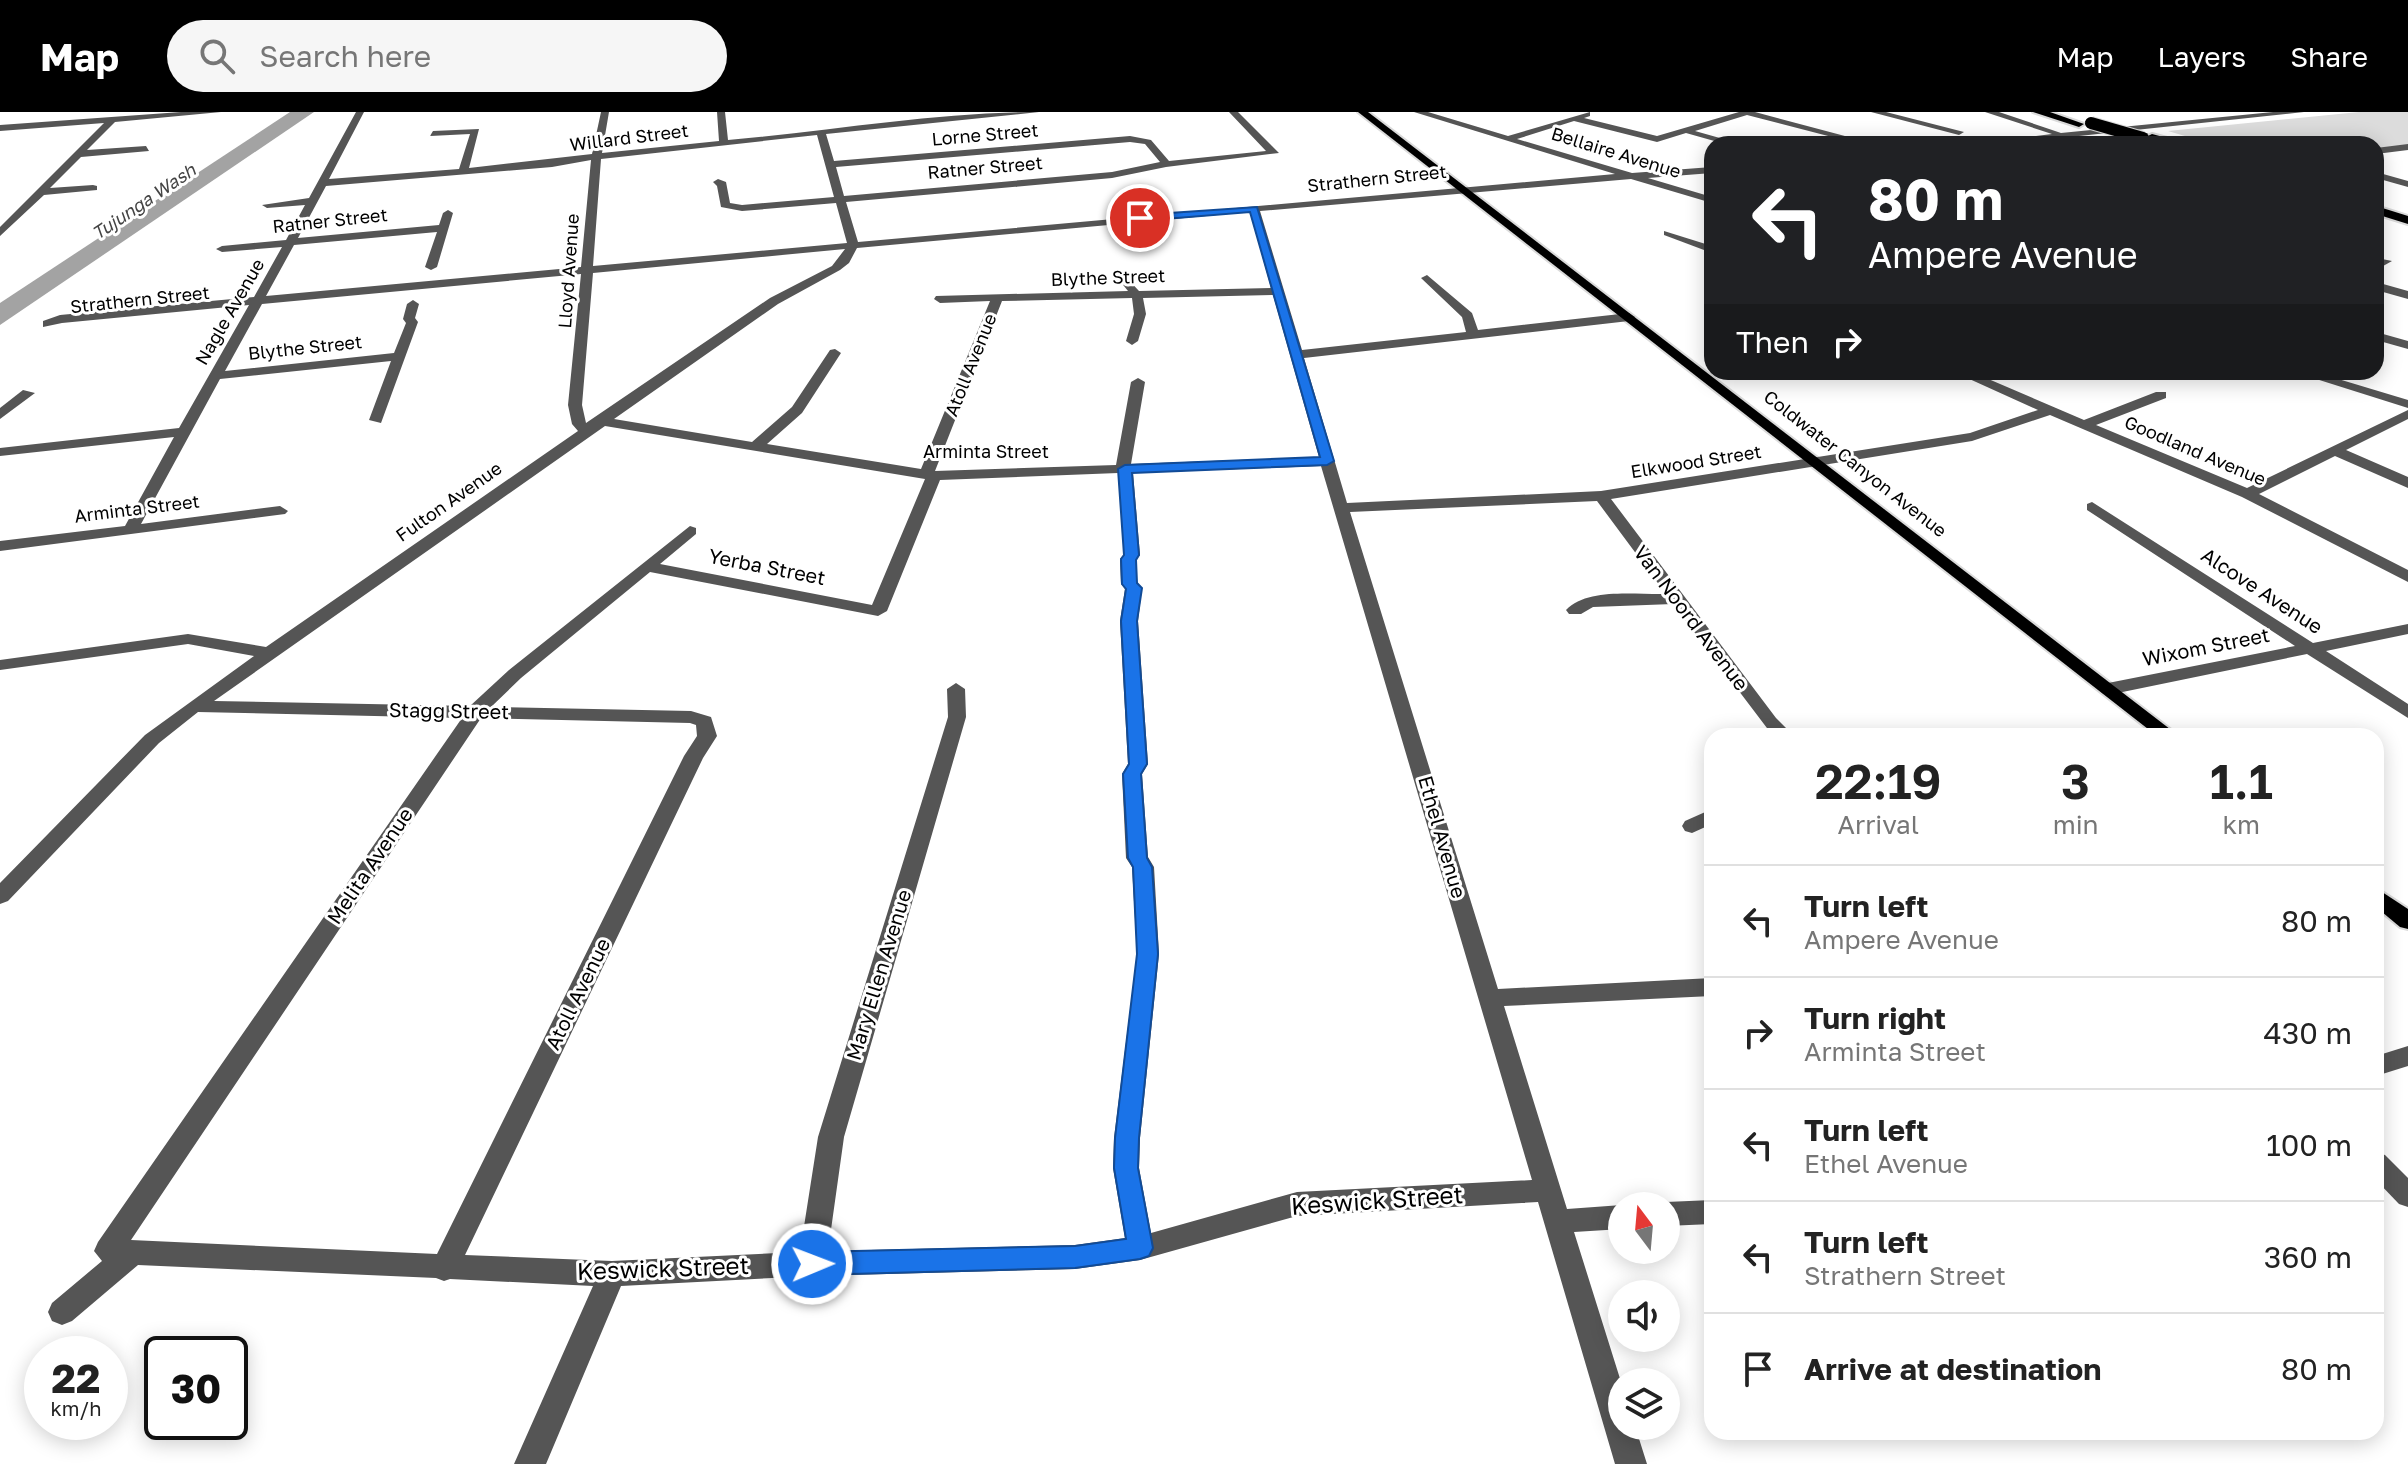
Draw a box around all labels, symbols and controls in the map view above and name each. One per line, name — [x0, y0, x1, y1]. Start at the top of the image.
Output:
search box — [167, 20, 727, 92]
text: Map — [40, 34, 119, 79]
icon: search — [195, 34, 239, 78]
text: Search here — [259, 38, 431, 74]
text: Map — [2056, 40, 2114, 73]
text: Layers — [2158, 40, 2246, 73]
text: Share — [2290, 40, 2368, 73]
street label: Lorne Street — [931, 118, 1039, 150]
street label: Willard Street — [568, 119, 690, 155]
street label: Bellaire Avenue — [1549, 122, 1684, 182]
street label: Ratner Street — [926, 151, 1043, 183]
water label: Tujunga Wash — [87, 158, 200, 244]
street label: Strathern Street — [1306, 160, 1448, 196]
text: 80 m — [1868, 165, 2003, 232]
icon: left — [1736, 168, 1840, 272]
pin — [1106, 184, 1174, 252]
icon: arrive — [1118, 196, 1162, 240]
street label: Ratner Street — [271, 203, 389, 237]
street label: Lloyd Avenue — [553, 213, 583, 329]
text: Ampere Avenue — [1868, 233, 2138, 276]
street label: Nagle Avenue — [190, 254, 268, 369]
street label: Blythe Street — [1050, 264, 1166, 290]
street label: Strathern Street — [69, 281, 211, 317]
street label: Atoll Avenue — [939, 310, 1001, 419]
icon: right — [1825, 320, 1869, 364]
text: Then — [1736, 324, 1809, 360]
street label: Blythe Street — [247, 330, 363, 364]
street label: Coldwater Canyon Avenue — [1760, 385, 1951, 541]
street label: Goodland Avenue — [2121, 410, 2269, 490]
street label: Arminta Street — [923, 440, 1049, 462]
street label: Elkwood Street — [1629, 440, 1763, 482]
street label: Fulton Avenue — [391, 457, 506, 546]
street label: Arminta Street — [73, 489, 201, 527]
street label: Van Noord Avenue — [1629, 540, 1754, 695]
street label: Alcove Avenue — [2197, 542, 2328, 638]
street label: Yerba Street — [707, 543, 828, 589]
street label: Wixom Street — [2140, 622, 2271, 670]
street label: Stagg Street — [389, 697, 509, 723]
text: 22:19 — [1815, 752, 1942, 810]
text: 3 — [2061, 752, 2090, 810]
text: 1.1 — [2210, 752, 2273, 810]
street label: Ethel Avenue — [1414, 773, 1472, 901]
street label: Melita Avenue — [321, 803, 417, 928]
text: Arrival — [1838, 809, 1919, 840]
text: min — [2053, 809, 2099, 840]
text: km — [2222, 809, 2260, 840]
street label: Mary Ellen Avenue — [841, 886, 915, 1063]
text: Turn left — [1804, 888, 1929, 924]
icon: left — [1736, 899, 1780, 943]
text: 80 m — [2281, 903, 2352, 939]
text: Ampere Avenue — [1804, 924, 1999, 955]
street label: Atoll Avenue — [540, 934, 614, 1053]
text: Turn right — [1804, 1000, 1946, 1036]
icon: right — [1736, 1011, 1780, 1055]
text: 430 m — [2264, 1015, 2352, 1051]
text: Arminta Street — [1804, 1036, 1986, 1067]
text: Turn left — [1804, 1112, 1929, 1148]
icon: left — [1736, 1123, 1780, 1167]
text: 100 m — [2266, 1127, 2352, 1163]
text: Ethel Avenue — [1804, 1148, 1968, 1179]
street label: Keswick Street — [1290, 1179, 1464, 1220]
north arrow — [1608, 1192, 1680, 1264]
map controls — [1608, 1192, 1680, 1440]
position arrow — [770, 1222, 854, 1306]
text: Turn left — [1804, 1224, 1929, 1260]
icon: left — [1736, 1235, 1780, 1279]
text: 360 m — [2264, 1239, 2352, 1275]
street label: Keswick Street — [576, 1250, 750, 1285]
text: Strathern Street — [1804, 1260, 2006, 1291]
button: sound — [1608, 1280, 1680, 1352]
speed limit sign: 30 — [144, 1336, 248, 1440]
icon: arrive — [1736, 1347, 1780, 1391]
text: Arrive at destination — [1804, 1351, 2101, 1387]
text: 80 m — [2281, 1351, 2352, 1387]
text: 22 — [52, 1354, 100, 1402]
button: layers — [1608, 1368, 1680, 1440]
text: km/h — [51, 1396, 101, 1420]

